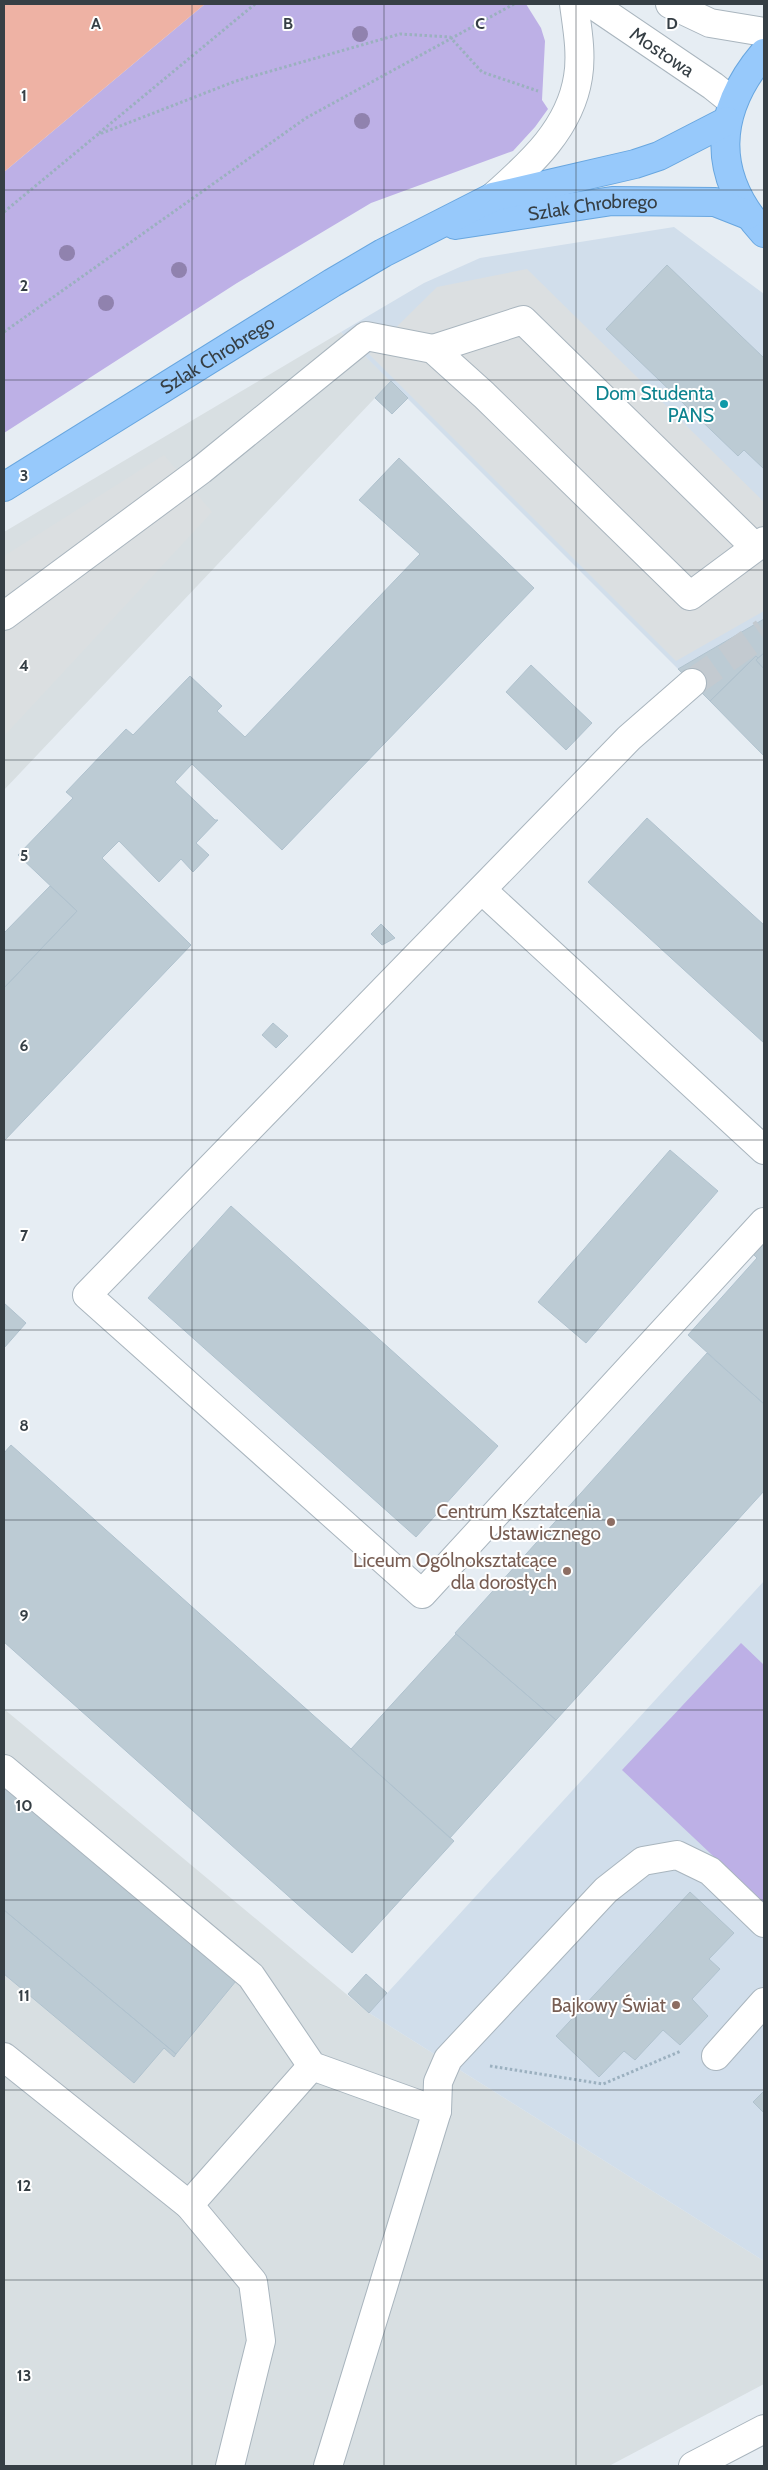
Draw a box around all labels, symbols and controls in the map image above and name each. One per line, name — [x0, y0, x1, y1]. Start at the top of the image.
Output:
text: A — [91, 14, 101, 33]
text: B — [283, 14, 293, 33]
text: C — [475, 14, 485, 33]
text: D — [666, 14, 678, 33]
street label: Mostowa — [625, 22, 699, 82]
text: 1 — [21, 86, 27, 105]
street label: Szlak Chrobrego — [526, 190, 658, 226]
text: 2 — [20, 276, 28, 295]
street label: Szlak Chrobrego — [156, 311, 279, 399]
place label: Dom Studenta PANS — [595, 382, 714, 427]
marker: Dom Studenta PANS — [718, 398, 730, 410]
text: 3 — [20, 466, 28, 485]
text: 4 — [19, 656, 29, 675]
text: 5 — [20, 846, 28, 865]
text: 6 — [20, 1036, 29, 1055]
text: 7 — [20, 1226, 29, 1245]
text: 8 — [19, 1416, 29, 1435]
place label: Centrum Kształcenia Ustawicznego — [436, 1500, 601, 1545]
marker: Centrum Kształcenia Ustawicznego — [605, 1516, 617, 1528]
place label: Liceum Ogólnokształcące dla dorosłych — [353, 1549, 557, 1594]
marker: Liceum Ogólnokształcące dla dorosłych — [561, 1565, 573, 1577]
text: 9 — [20, 1606, 29, 1625]
text: 10 — [15, 1796, 33, 1815]
text: 11 — [18, 1986, 30, 2005]
place label: Bajkowy Świat — [551, 1993, 667, 2017]
marker: Bajkowy Świat — [670, 1999, 682, 2011]
text: 12 — [17, 2176, 31, 2195]
text: 13 — [17, 2366, 31, 2385]

